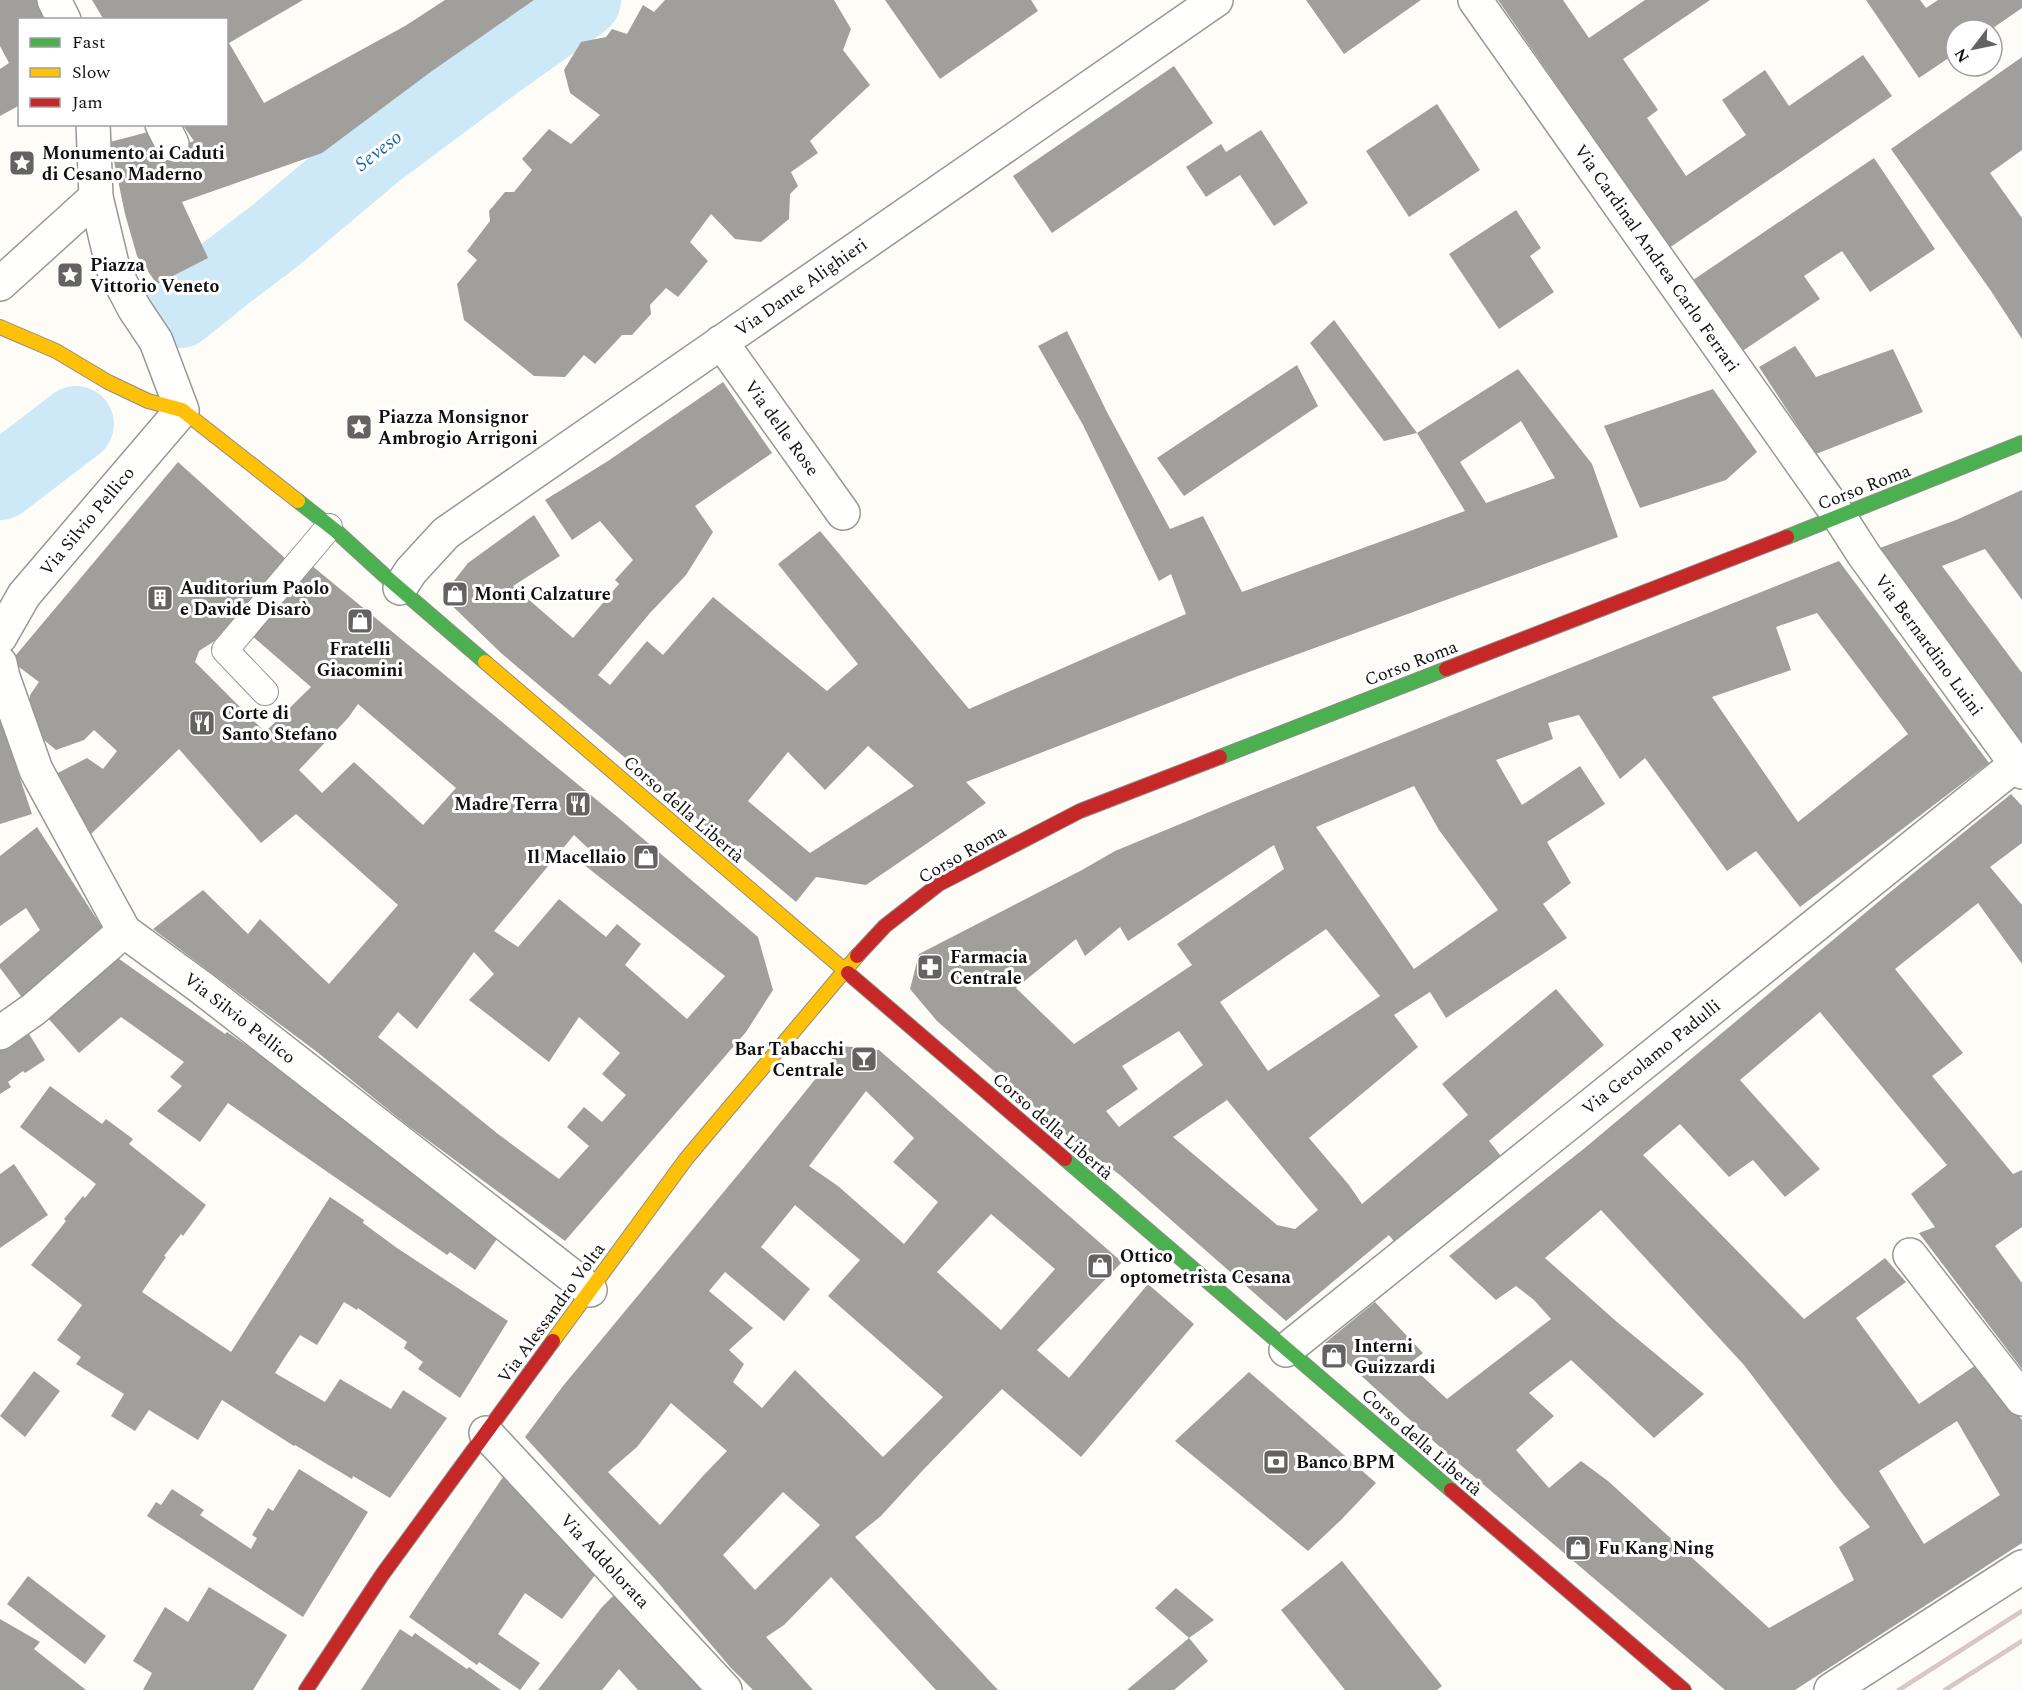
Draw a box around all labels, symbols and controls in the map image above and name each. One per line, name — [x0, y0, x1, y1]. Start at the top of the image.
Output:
legend — [18, 18, 228, 126]
north arrow — [1944, 18, 2004, 78]
text: Fast — [72, 29, 105, 56]
text: N — [1948, 44, 1976, 67]
text: Slow — [72, 59, 111, 86]
text: Jam — [72, 89, 103, 116]
water label: Seveso — [348, 123, 409, 179]
street label: Via Cardinal Andrea Carlo Ferrari — [1567, 139, 1746, 378]
place label: Monumento ai Caduti di Cesano Maderno — [42, 140, 225, 188]
place icon: Monumento ai Caduti di Cesano Maderno — [7, 148, 37, 178]
street label: Via Dante Alighieri — [729, 231, 873, 343]
place label: Piazza Vittorio Veneto — [90, 252, 220, 300]
place icon: Piazza Vittorio Veneto — [55, 260, 85, 290]
street label: Via delle Rose — [737, 375, 826, 482]
place label: Piazza Monsignor Ambrogio Arrigoni — [378, 404, 538, 452]
place icon: Piazza Monsignor Ambrogio Arrigoni — [344, 412, 374, 442]
street label: Corso Roma — [1814, 457, 1915, 518]
street label: Via Silvio Pellico — [33, 461, 141, 582]
street label: Via Bernardino Luini — [1868, 569, 1989, 722]
place label: Auditorium Paolo e Davide Disarò — [180, 575, 329, 623]
shop icon: Monti Calzature — [440, 579, 470, 609]
place label: Monti Calzature — [474, 581, 611, 608]
building icon: Auditorium Paolo e Davide Disarò — [145, 583, 175, 613]
shop icon: Fratelli Giacomini — [345, 606, 375, 636]
street label: Corso Roma — [1361, 633, 1462, 694]
place label: Fratelli Giacomini — [317, 636, 403, 684]
place label: Corte di Santo Stefano — [222, 700, 337, 748]
restaurant icon: Corte di Santo Stefano — [187, 708, 217, 738]
street label: Corso della Libertà — [617, 749, 750, 870]
restaurant icon: Madre Terra — [563, 789, 593, 819]
place label: Madre Terra — [454, 791, 559, 818]
street label: Corso Roma — [913, 818, 1011, 891]
shop icon: Il Macellaio — [631, 842, 661, 872]
place label: Il Macellaio — [527, 844, 626, 871]
place label: Farmacia Centrale — [950, 944, 1028, 992]
pharmacy icon: Farmacia Centrale — [915, 952, 945, 982]
street label: Via Silvio Pellico — [178, 966, 301, 1071]
street label: Via Gerolamo Padulli — [1576, 993, 1727, 1122]
place label: Bar Tabacchi Centrale — [734, 1036, 844, 1084]
bar icon: Bar Tabacchi Centrale — [849, 1044, 879, 1074]
street label: Corso della Libertà — [986, 1066, 1119, 1187]
street label: Via Alessandro Volta — [491, 1237, 612, 1389]
place label: Ottico optometrista Cesana — [1120, 1243, 1291, 1291]
shop icon: Ottico optometrista Cesana — [1085, 1251, 1115, 1281]
place label: Interni Guizzardi — [1354, 1333, 1436, 1381]
shop icon: Interni Guizzardi — [1319, 1341, 1349, 1371]
street label: Corso della Libertà — [1355, 1382, 1488, 1503]
bank icon: Banco BPM — [1261, 1447, 1291, 1477]
place label: Banco BPM — [1296, 1449, 1395, 1476]
street label: Via Addolorata — [553, 1508, 656, 1615]
shop icon: Fu Kang Ning — [1563, 1533, 1593, 1563]
place label: Fu Kang Ning — [1598, 1535, 1714, 1562]

